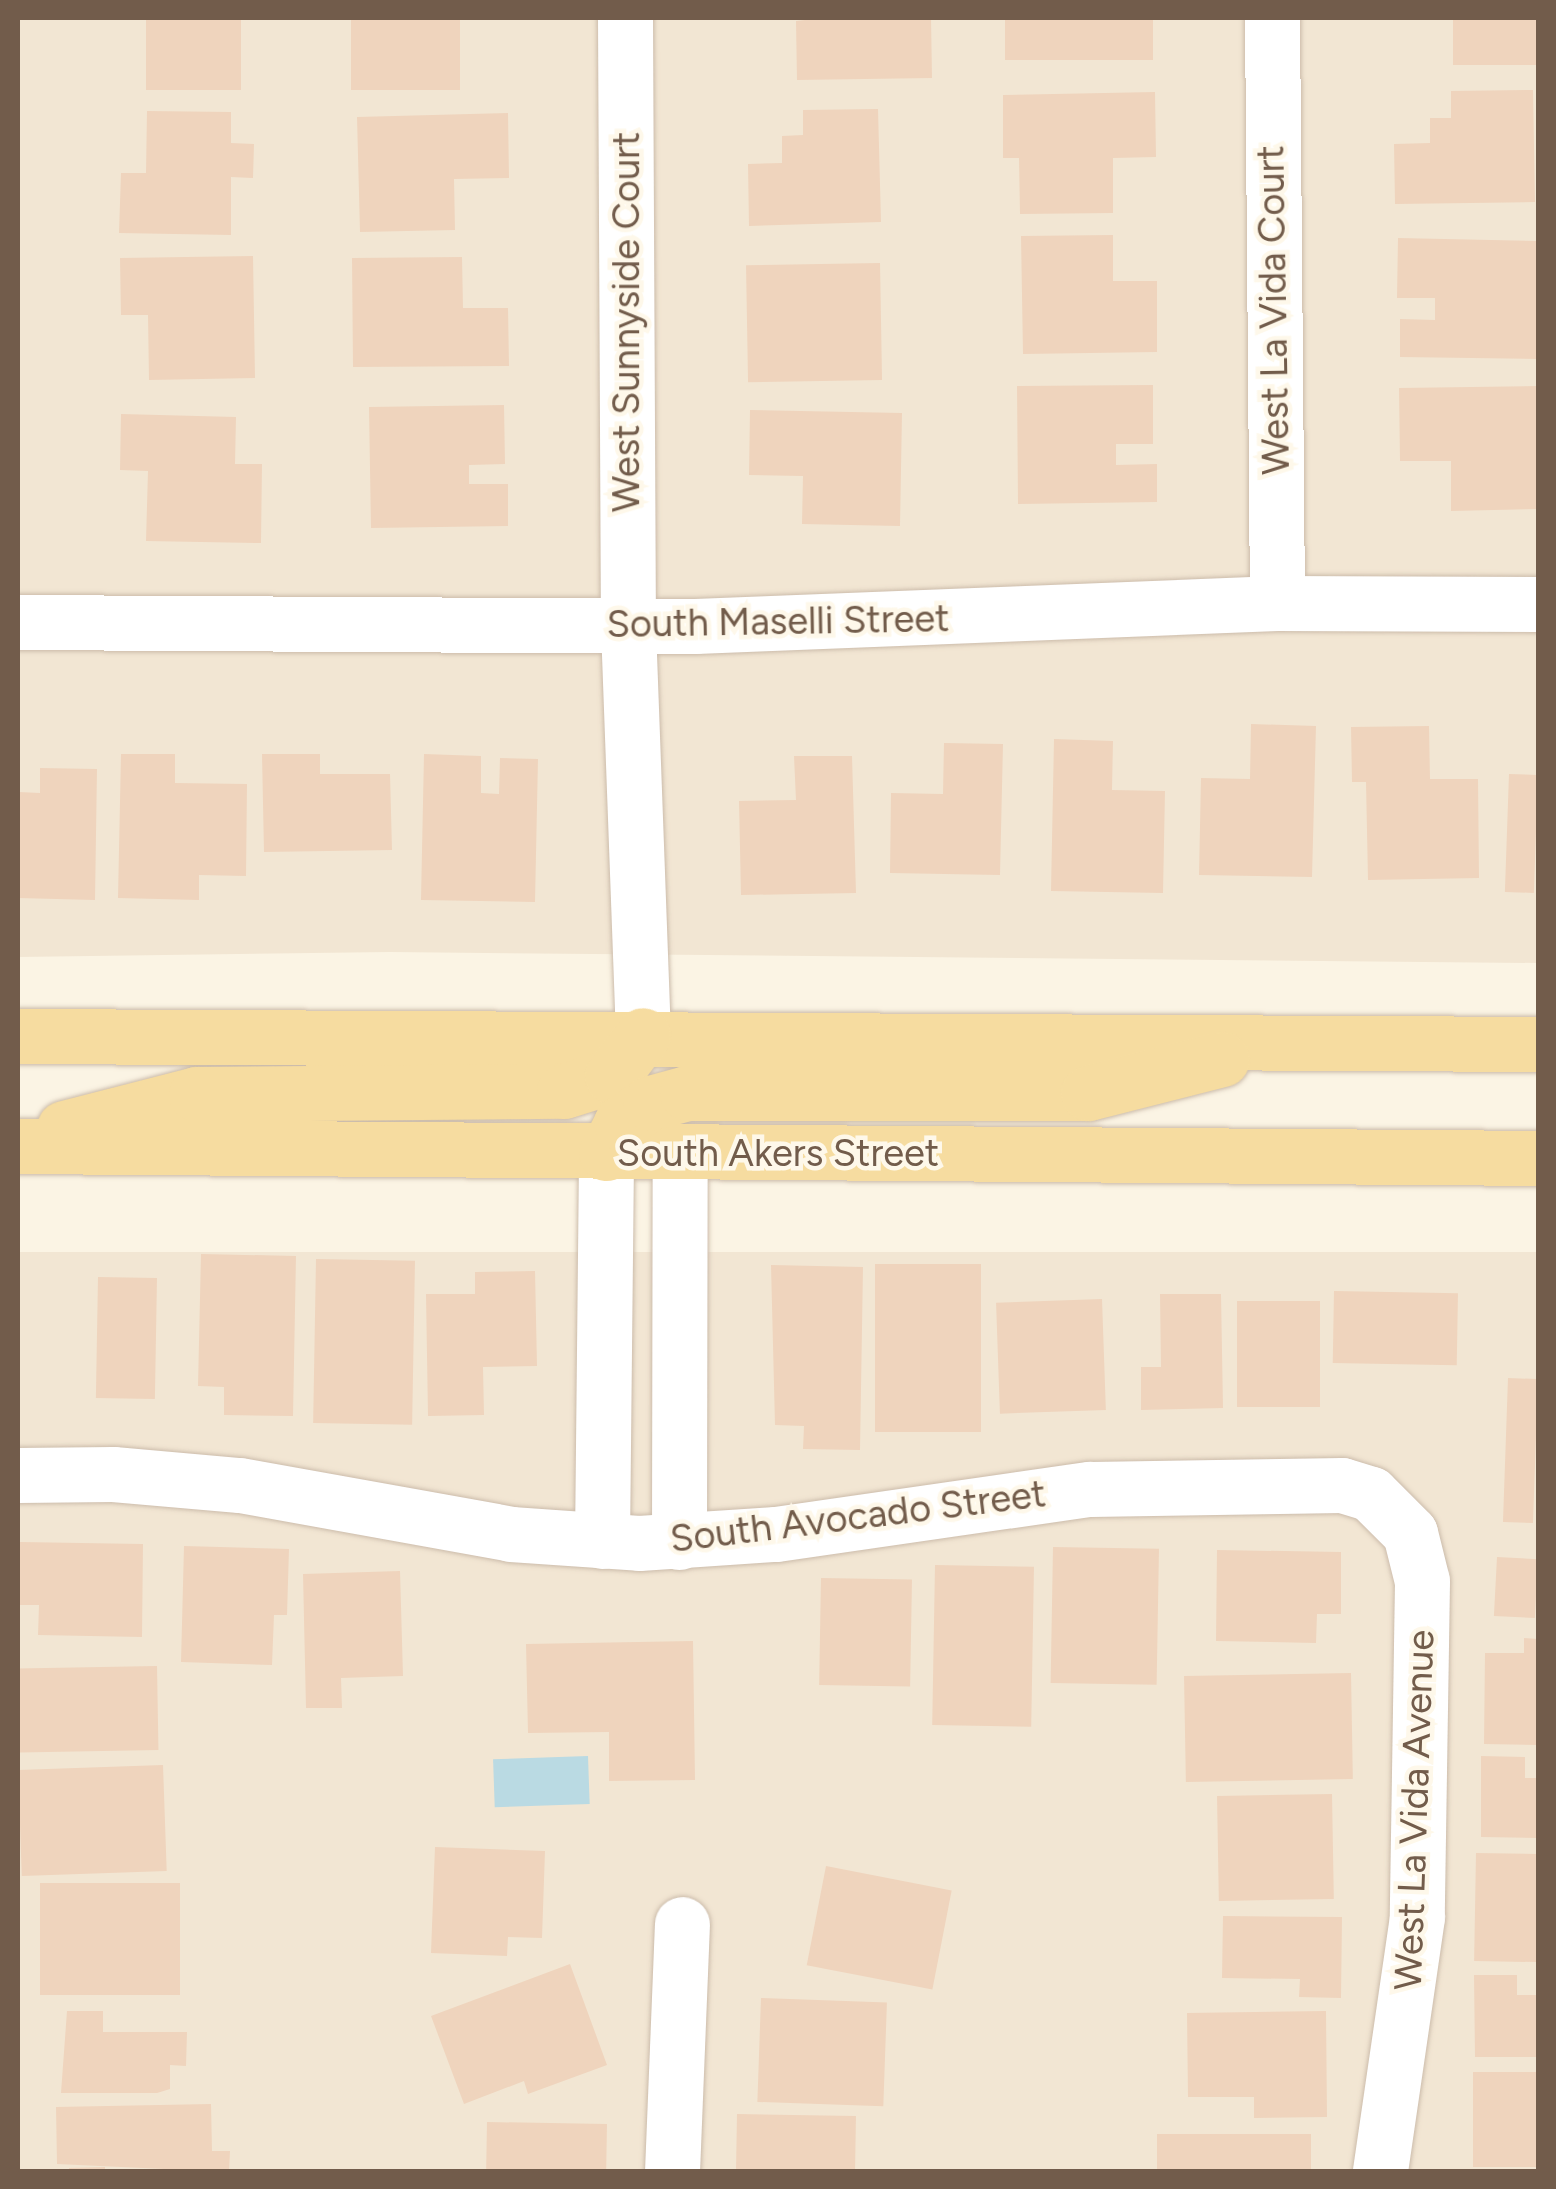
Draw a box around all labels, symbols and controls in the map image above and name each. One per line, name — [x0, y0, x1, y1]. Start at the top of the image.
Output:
street label: West Sunnyside Court — [604, 132, 650, 512]
street label: West La Vida Court — [1248, 145, 1300, 475]
street label: South Maselli Street — [606, 596, 950, 648]
street label: South Akers Street — [617, 1131, 939, 1177]
street label: South Avocado Street — [668, 1471, 1048, 1563]
street label: West La Vida Avenue — [1386, 1629, 1444, 1991]

